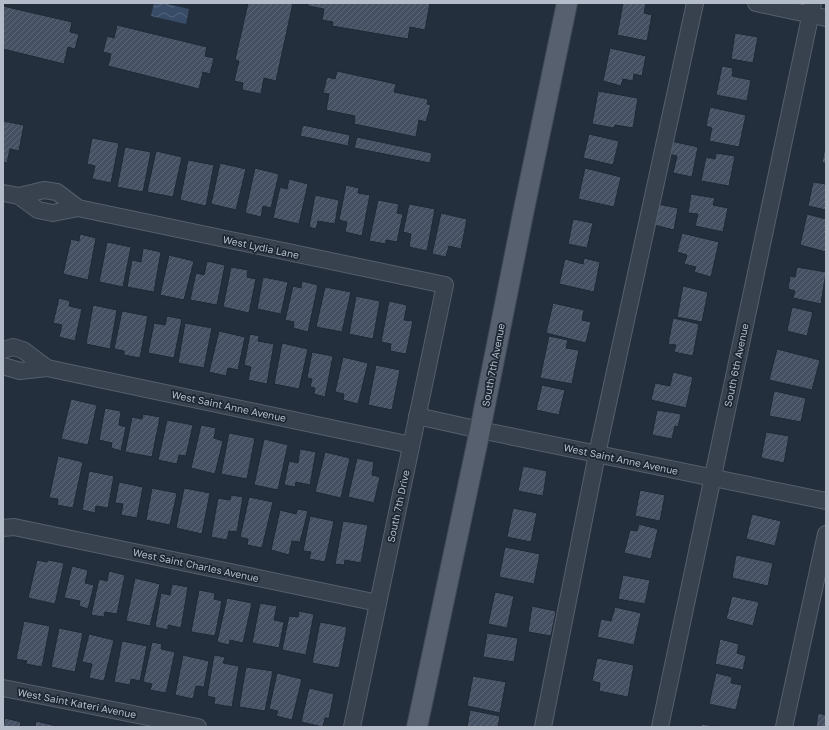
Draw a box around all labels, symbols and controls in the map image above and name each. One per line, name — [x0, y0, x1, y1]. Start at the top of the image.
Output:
street label: West Lydia Lane — [222, 233, 300, 261]
street label: South 7th Avenue — [479, 322, 507, 408]
street label: South 6th Avenue — [721, 322, 751, 408]
street label: West Saint Anne Avenue — [171, 388, 288, 424]
street label: West Saint Anne Avenue — [563, 441, 680, 477]
street label: South 7th Drive — [384, 468, 412, 543]
street label: West Saint Charles Avenue — [132, 546, 260, 584]
street label: West Saint Kateri Avenue — [17, 686, 138, 720]

